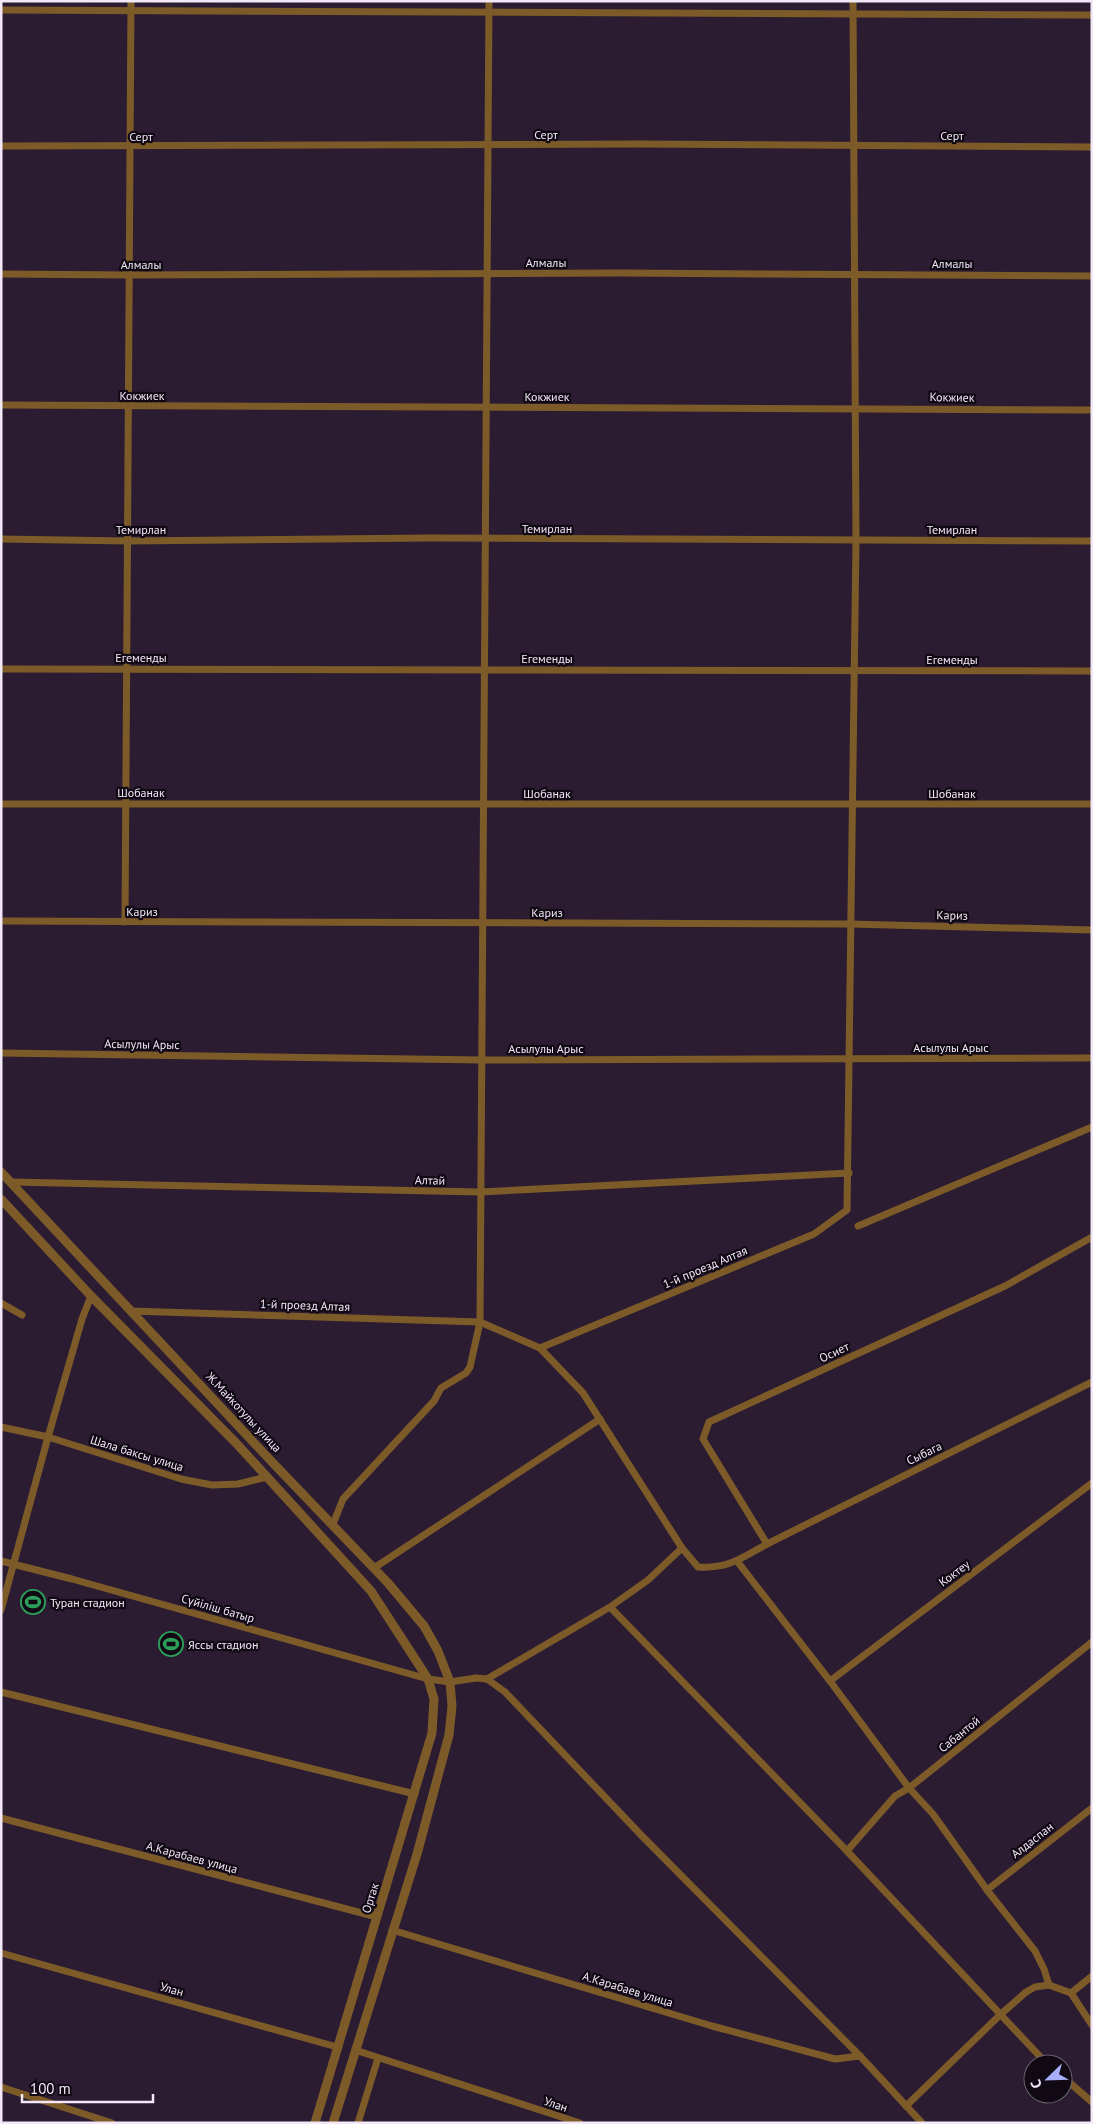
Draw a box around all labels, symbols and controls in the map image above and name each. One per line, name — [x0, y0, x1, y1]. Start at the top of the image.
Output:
street label: Серт — [534, 127, 558, 142]
street label: Серт — [940, 128, 964, 143]
street label: Серт — [129, 129, 153, 144]
street label: Алмалы — [526, 255, 566, 270]
street label: Алмалы — [932, 256, 972, 271]
street label: Алмалы — [121, 257, 161, 272]
street label: Кокжиек — [119, 388, 165, 403]
street label: Кокжиек — [524, 389, 570, 404]
street label: Кокжиек — [929, 389, 975, 405]
street label: Темирлан — [522, 521, 572, 536]
street label: Темирлан — [116, 522, 166, 537]
street label: Темирлан — [927, 522, 977, 537]
street label: Егеменды — [115, 650, 167, 665]
street label: Егеменды — [521, 651, 573, 666]
street label: Егеменды — [926, 652, 978, 667]
street label: Шобанак — [117, 785, 165, 800]
street label: Шобанак — [523, 786, 571, 801]
street label: Шобанак — [928, 786, 976, 801]
street label: Кариз — [126, 904, 158, 919]
street label: Кариз — [531, 905, 563, 920]
street label: Кариз — [936, 907, 968, 923]
street label: Асылулы Арыс — [104, 1036, 180, 1052]
street label: Асылулы Арыс — [913, 1040, 989, 1055]
street label: Асылулы Арыс — [508, 1041, 584, 1056]
street label: Алтай — [415, 1172, 445, 1188]
street label: 1-й проезд Алтая — [661, 1242, 749, 1292]
street label: 1-й проезд Алтая — [260, 1296, 350, 1314]
street label: Осиет — [817, 1339, 851, 1365]
street label: Ж.Майкотулы улица — [202, 1368, 285, 1455]
street label: Шала баксы улица — [89, 1432, 185, 1474]
street label: Сыбага — [904, 1438, 944, 1468]
street label: Коктеу — [936, 1556, 973, 1589]
sports icon: Туран стадион — [20, 1589, 46, 1615]
street label: Сүйіліш батыр — [180, 1590, 256, 1626]
place label: Туран стадион — [50, 1595, 125, 1610]
sports icon: Яссы стадион — [158, 1631, 184, 1657]
place label: Яссы стадион — [188, 1637, 258, 1652]
street label: Сабантой — [935, 1713, 983, 1755]
street label: Алдаспан — [1008, 1819, 1056, 1861]
street label: А.Карабаев улица — [145, 1838, 239, 1876]
street label: Ортак — [358, 1881, 382, 1915]
street label: А.Карабаев улица — [581, 1968, 675, 2010]
street label: Улан — [158, 1978, 186, 2000]
north arrow — [1023, 2054, 1073, 2104]
scale bar — [22, 2072, 154, 2104]
text: С — [1026, 2077, 1046, 2091]
text: 100 m — [30, 2079, 71, 2098]
street label: Улан — [542, 2093, 570, 2115]

